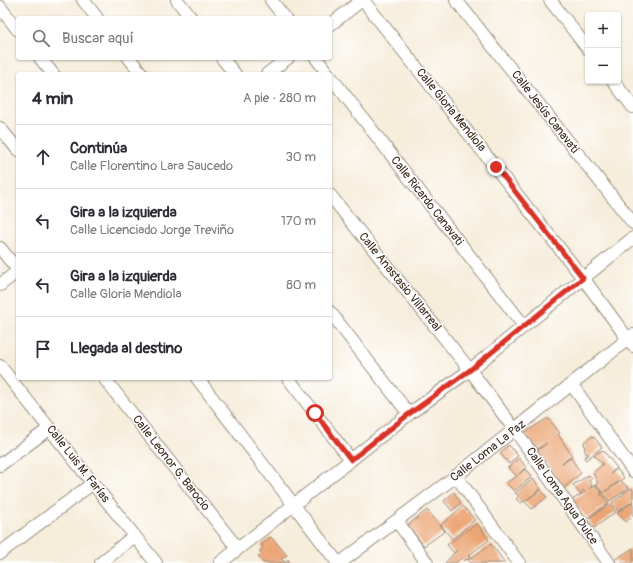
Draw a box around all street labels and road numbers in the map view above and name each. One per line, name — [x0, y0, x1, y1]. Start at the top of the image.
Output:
street label: Calle Gloria Mendiola — [413, 65, 489, 155]
street label: Calle Jesús Canavati — [508, 68, 582, 156]
street label: Calle Ricardo Canavati — [387, 153, 467, 249]
street label: Calle Anastasio Villarreal — [355, 229, 445, 335]
street label: Calle Leonor G. Barocio — [129, 412, 213, 514]
street label: Calle Loma La Paz — [447, 417, 529, 485]
street label: Calle Luis M. Farías — [43, 422, 113, 506]
street label: Calle Loma Agua Dulce — [523, 445, 601, 548]

